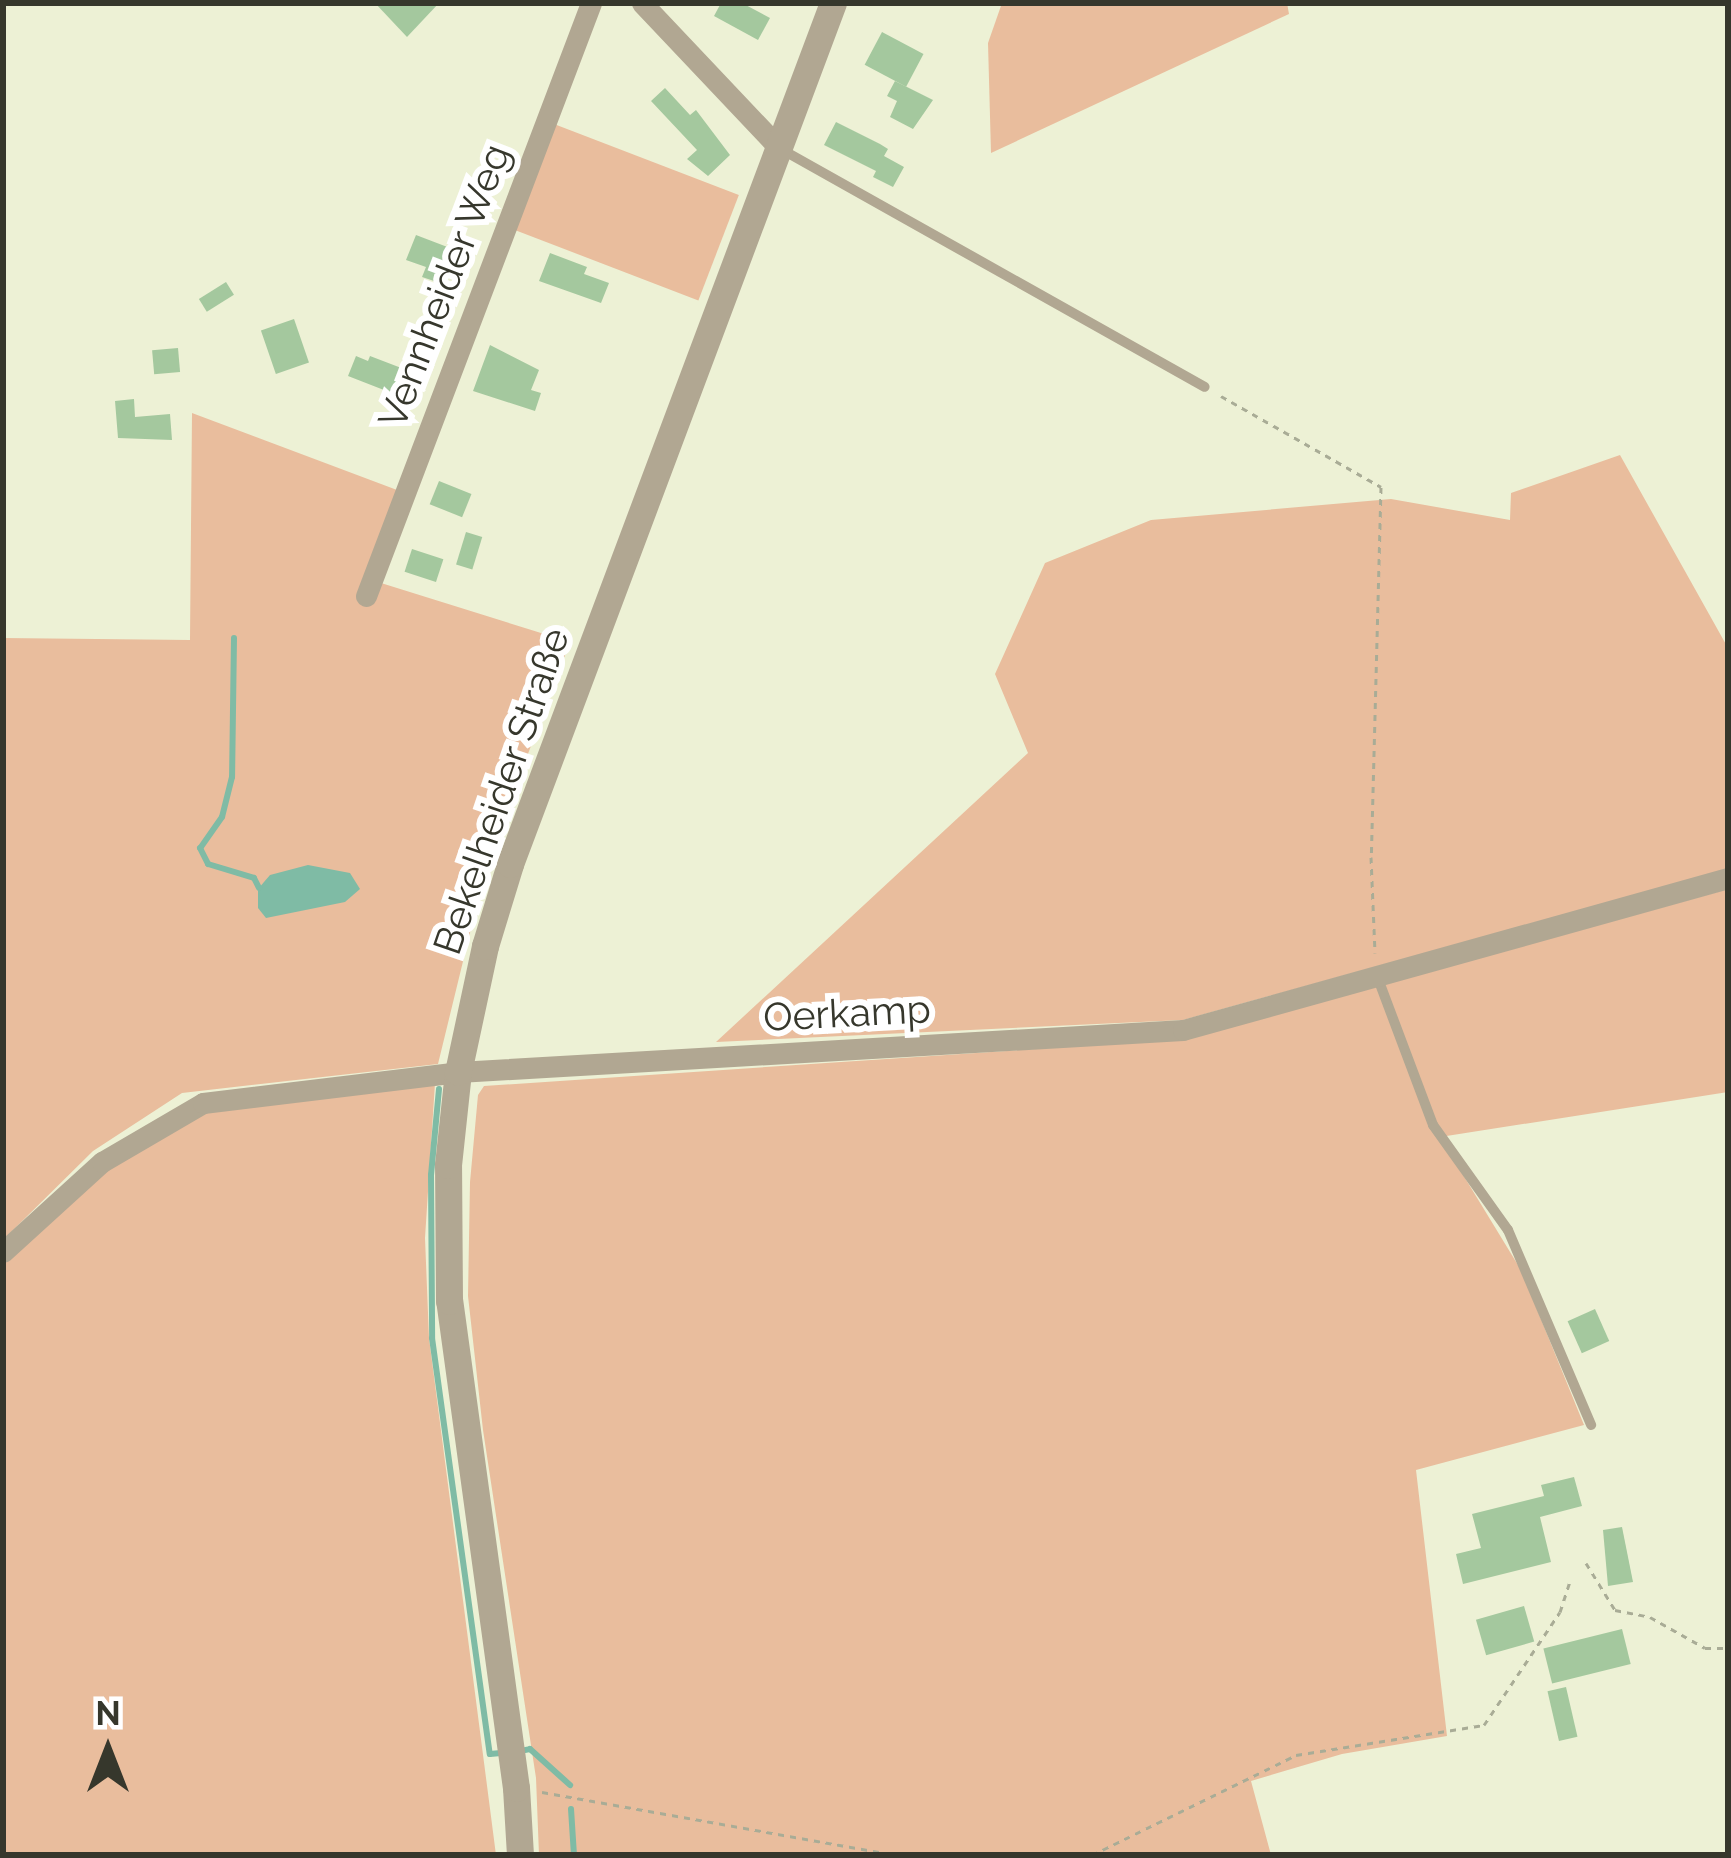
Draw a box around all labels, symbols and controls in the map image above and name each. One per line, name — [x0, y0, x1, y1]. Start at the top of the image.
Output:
street label: Vennheider Weg — [368, 136, 520, 436]
street label: Bekelheider Straße — [423, 621, 579, 961]
street label: Oerkamp — [762, 985, 932, 1041]
north arrow — [48, 1690, 168, 1810]
text: N — [95, 1694, 121, 1733]

